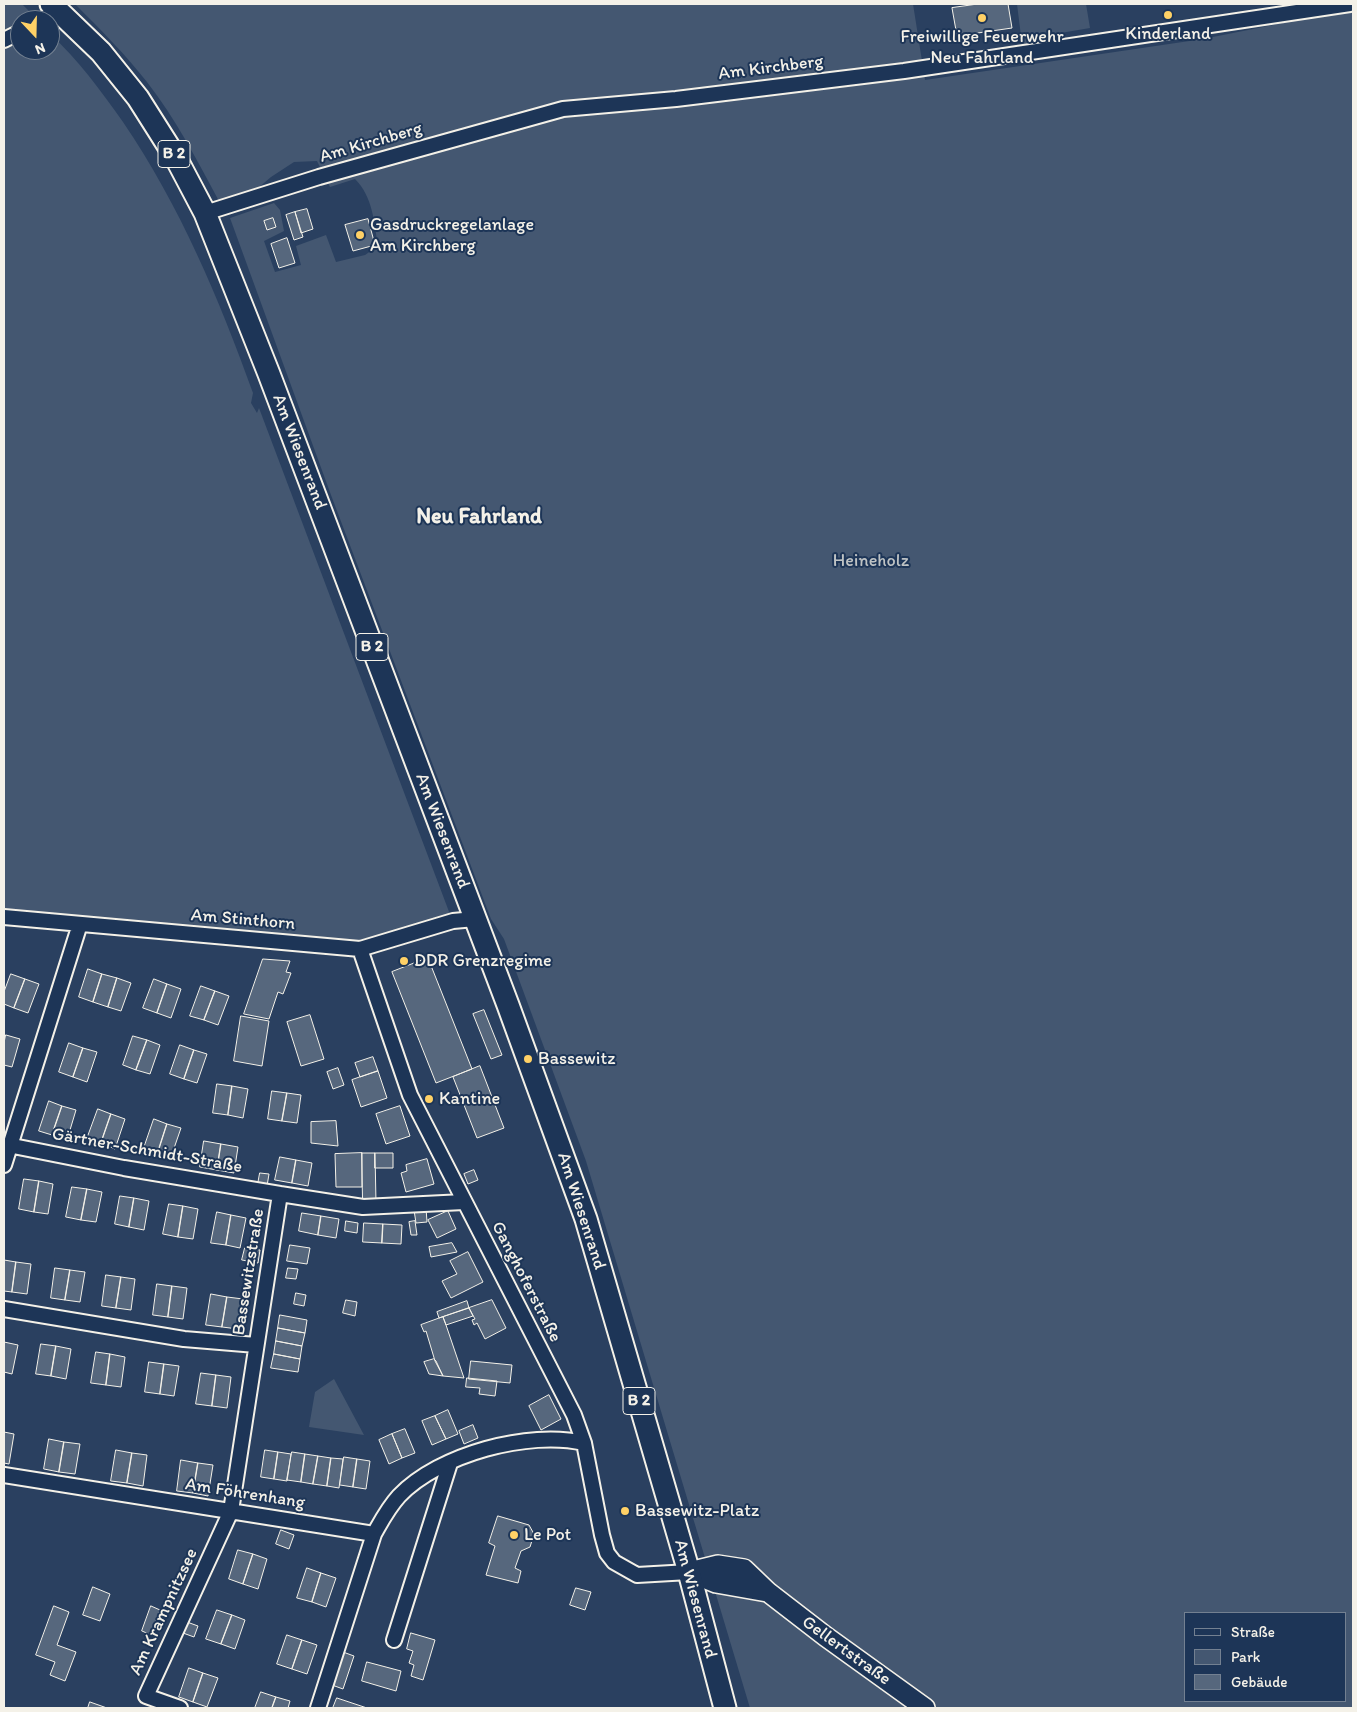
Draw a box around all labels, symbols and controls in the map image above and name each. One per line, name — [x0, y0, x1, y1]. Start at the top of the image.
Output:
marker: Kinderland — [1162, 9, 1174, 21]
north arrow — [10, 10, 60, 60]
marker: Freiwillige Feuerwehr Neu Fahrland — [976, 12, 988, 24]
place label: Kinderland — [1125, 23, 1211, 45]
place label: Freiwillige Feuerwehr Neu Fahrland — [900, 26, 1064, 68]
text: N — [33, 39, 48, 58]
street label: Am Kirchberg — [717, 51, 825, 85]
street label: Am Kirchberg — [317, 118, 425, 168]
road number: B 2 — [158, 140, 190, 168]
place label: Gasdruckregelanlage Am Kirchberg — [370, 214, 534, 256]
marker: Gasdruckregelanlage Am Kirchberg — [354, 229, 366, 241]
street label: Am Wiesenrand — [267, 391, 331, 513]
district label: Neu Fahrland — [416, 504, 542, 530]
park label: Heineholz — [833, 550, 909, 572]
road number: B 2 — [356, 634, 388, 660]
street label: Am Wiesenrand — [410, 770, 474, 892]
street label: Am Stinthorn — [190, 905, 296, 935]
place label: DDR Grenzregime — [414, 950, 552, 972]
marker: DDR Grenzregime — [398, 955, 410, 967]
place label: Bassewitz — [538, 1048, 615, 1070]
marker: Bassewitz — [522, 1053, 534, 1065]
place label: Kantine — [439, 1088, 500, 1110]
marker: Kantine — [423, 1093, 435, 1105]
street label: Gärtner-Schmidt-Straße — [50, 1124, 244, 1178]
street label: Am Wiesenrand — [552, 1150, 610, 1272]
street label: Bassewitzstraße — [228, 1207, 270, 1337]
street label: Ganghoferstraße — [486, 1218, 566, 1346]
road number: B 2 — [623, 1388, 655, 1414]
street label: Am Föhrenhang — [183, 1474, 307, 1514]
place label: Bassewitz-Platz — [635, 1500, 759, 1522]
marker: Bassewitz-Platz — [619, 1505, 631, 1517]
place label: Le Pot — [524, 1524, 571, 1546]
marker: Le Pot — [508, 1529, 520, 1541]
street label: Am Wiesenrand — [669, 1537, 721, 1661]
street label: Am Krampnitzsee — [125, 1545, 203, 1679]
street label: Gellertstraße — [797, 1612, 895, 1690]
legend — [1184, 1612, 1347, 1702]
text: Straße — [1231, 1623, 1275, 1641]
text: Park — [1231, 1648, 1261, 1666]
text: Gebäude — [1231, 1673, 1288, 1691]

